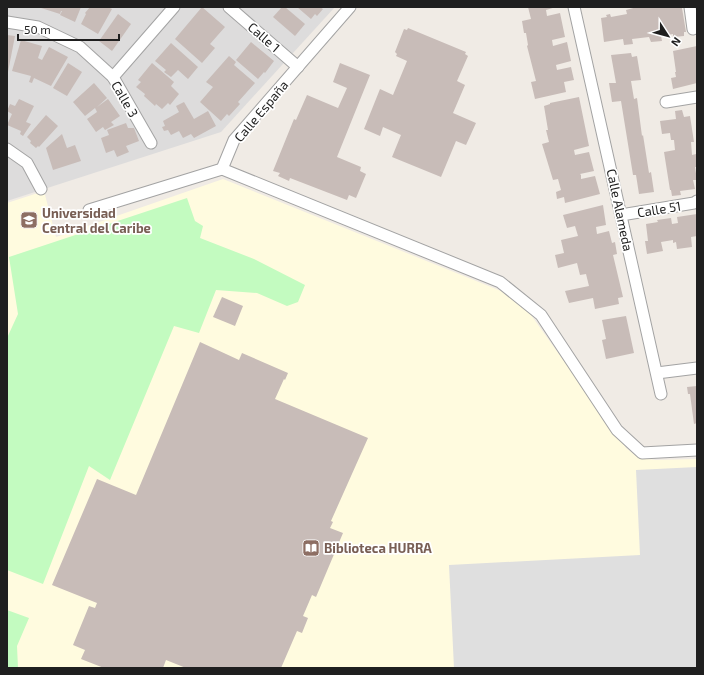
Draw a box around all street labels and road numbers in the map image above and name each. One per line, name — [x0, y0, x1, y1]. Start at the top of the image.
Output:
street label: Calle 1 — [245, 19, 283, 55]
street label: Calle España — [231, 77, 291, 145]
street label: Calle 3 — [108, 78, 142, 120]
street label: Calle Alameda — [603, 167, 637, 253]
street label: Calle 51 — [636, 198, 682, 220]

